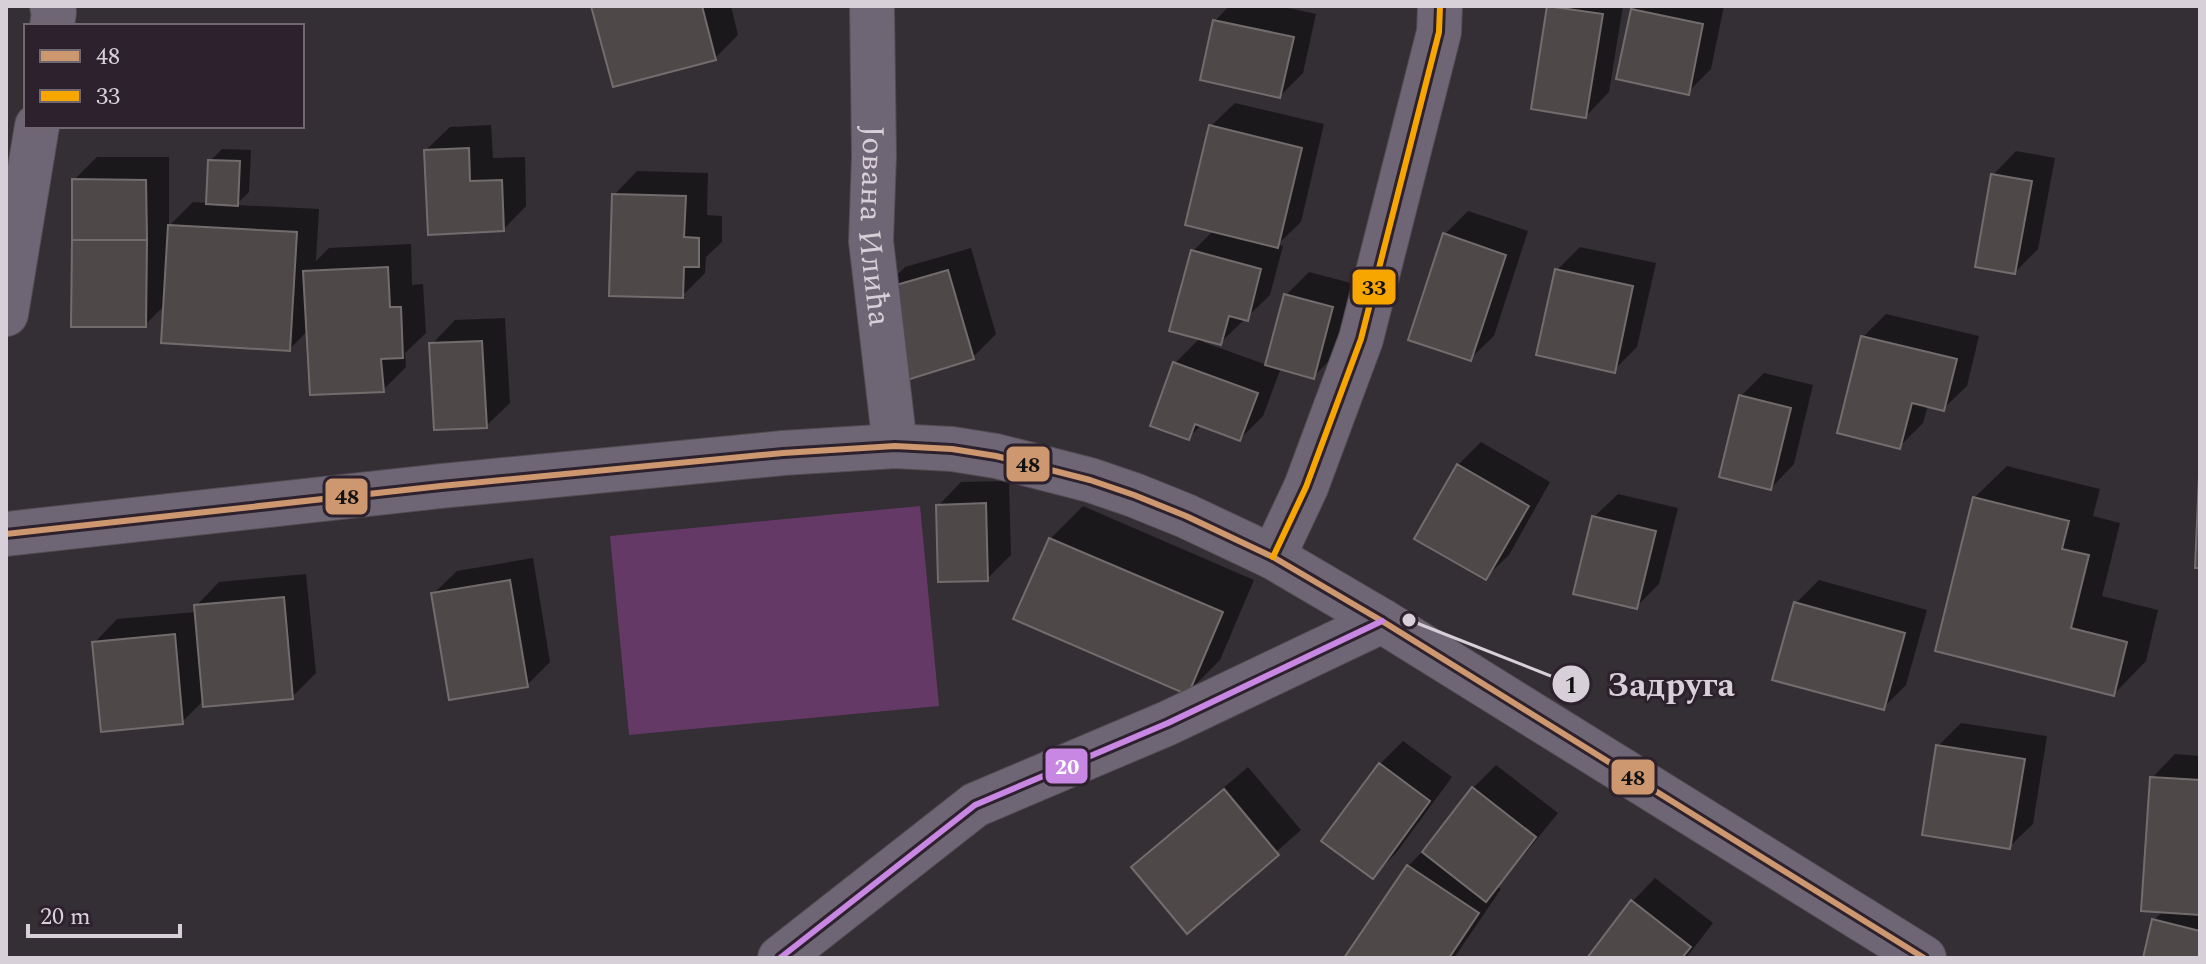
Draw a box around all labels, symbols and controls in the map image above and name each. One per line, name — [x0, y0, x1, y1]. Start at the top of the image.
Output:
legend — [24, 24, 304, 128]
text: 48 — [96, 39, 120, 75]
text: 33 — [96, 79, 120, 115]
street label: Јована Илића — [844, 125, 904, 329]
line badge: 33 — [1351, 268, 1397, 306]
text: 33 — [1362, 272, 1386, 305]
line badge: 48 — [1005, 445, 1051, 483]
text: 48 — [1016, 449, 1040, 482]
line badge: 48 — [324, 477, 369, 516]
text: 48 — [335, 481, 359, 514]
callout: Задруга — [1551, 655, 1751, 713]
text: Задруга — [1607, 660, 1736, 712]
text: 1 — [1564, 668, 1578, 704]
line badge: 20 — [1044, 747, 1089, 785]
text: 20 — [1055, 751, 1079, 784]
line badge: 48 — [1610, 758, 1656, 796]
text: 48 — [1621, 762, 1645, 795]
scale bar — [28, 888, 180, 938]
text: 20 m — [40, 899, 91, 935]

